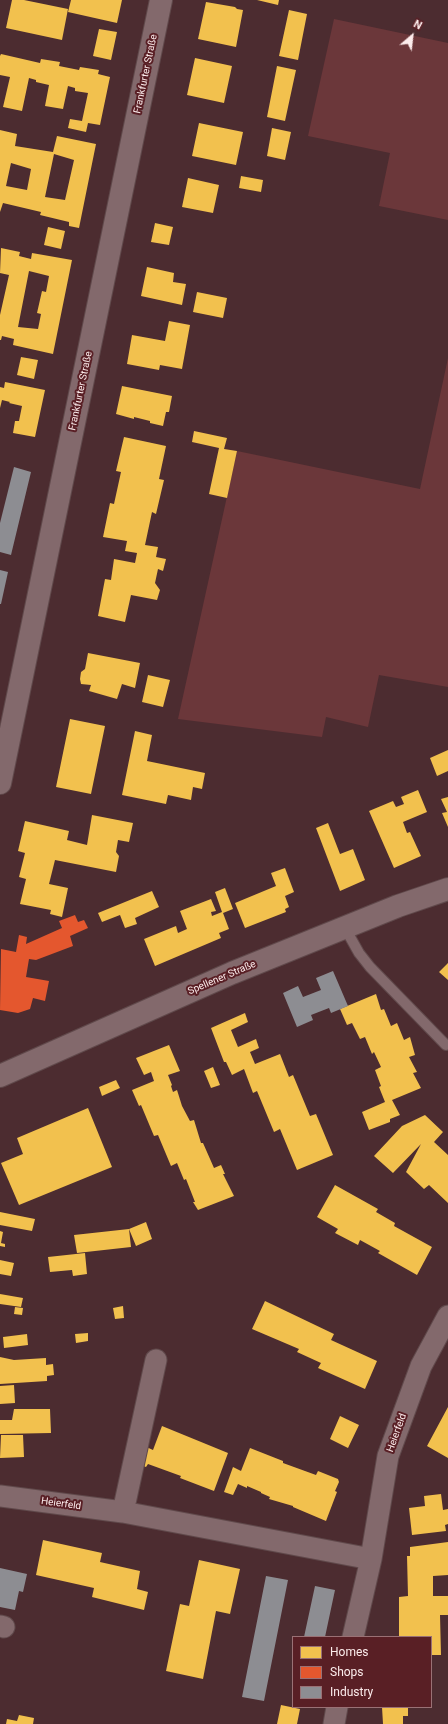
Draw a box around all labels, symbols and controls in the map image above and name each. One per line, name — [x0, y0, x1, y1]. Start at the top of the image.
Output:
north arrow — [392, 16, 432, 56]
text: N — [411, 17, 424, 33]
street label: Frankfurter Straße — [132, 33, 160, 115]
street label: Frankfurter Straße — [67, 350, 95, 432]
street label: Spellener Straße — [186, 958, 258, 998]
street label: Heierfeld — [384, 1412, 410, 1454]
street label: Heierfeld — [40, 1495, 82, 1513]
legend — [292, 1636, 432, 1708]
text: Homes — [330, 1645, 368, 1659]
text: Shops — [330, 1665, 364, 1679]
text: Industry — [330, 1685, 373, 1699]

